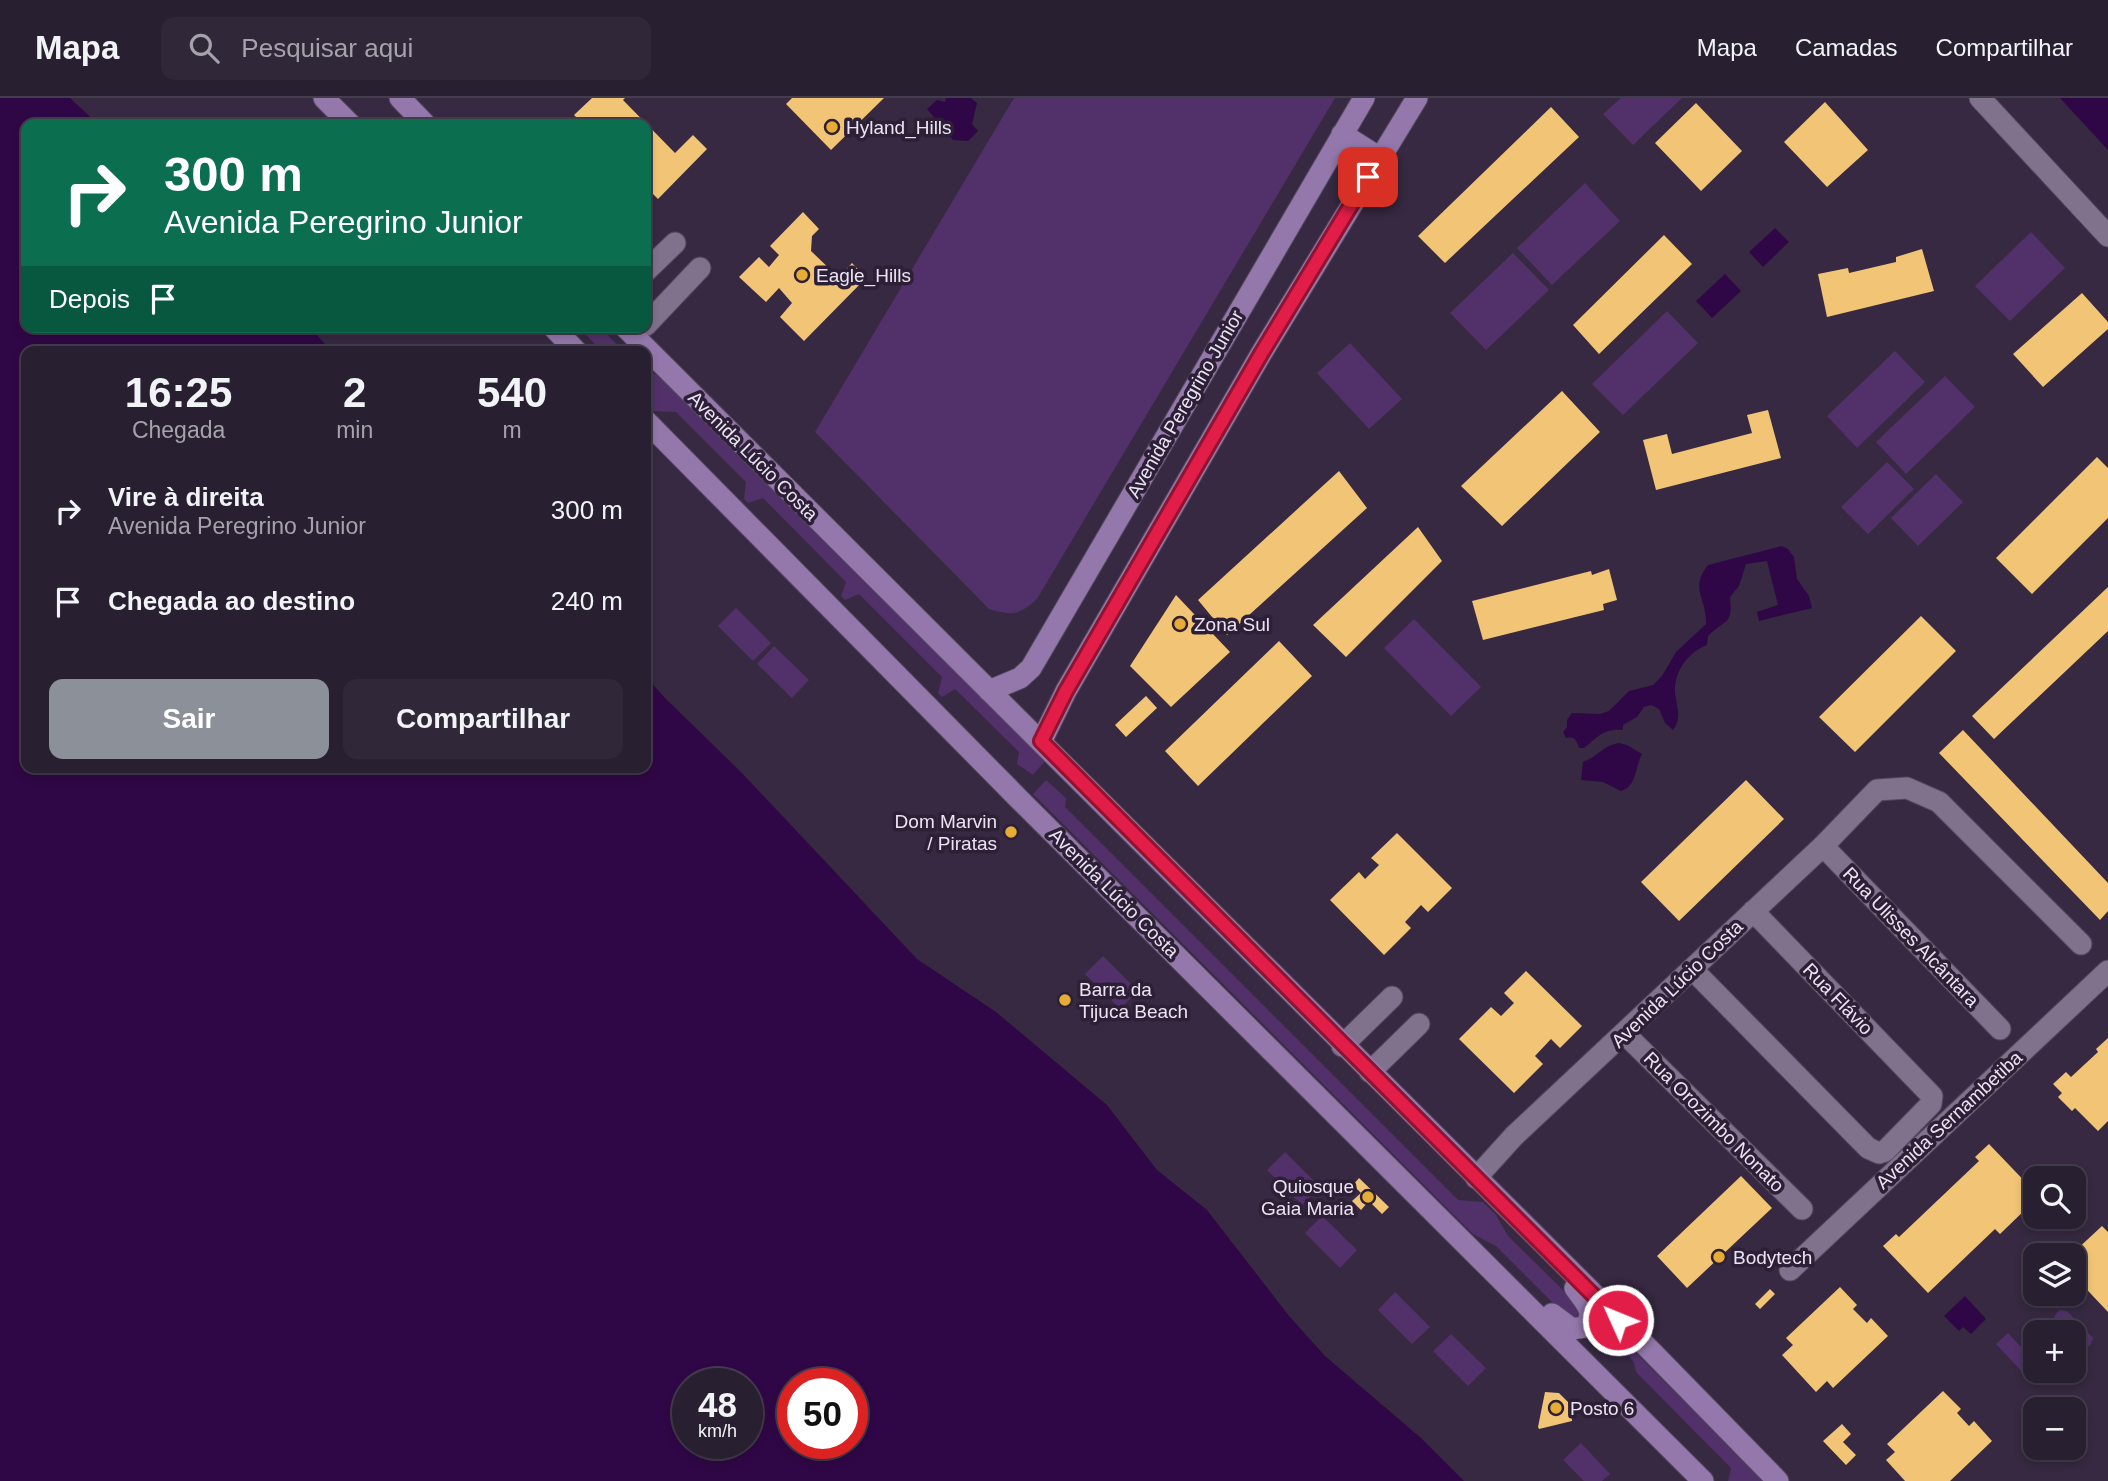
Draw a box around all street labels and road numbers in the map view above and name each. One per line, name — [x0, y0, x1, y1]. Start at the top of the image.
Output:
street label: Avenida Peregrino Junior — [1123, 306, 1248, 501]
street label: Avenida Lúcio Costa — [684, 387, 822, 525]
street label: Avenida Lúcio Costa — [1045, 824, 1183, 962]
street label: Rua Ulisses Alcântara — [1839, 863, 1983, 1011]
street label: Avenida Lúcio Costa — [1607, 916, 1747, 1052]
street label: Rua Flávio — [1799, 959, 1877, 1039]
street label: Avenida Sernambetiba — [1872, 1047, 2027, 1193]
street label: Rua Orozimbo Nonato — [1640, 1048, 1788, 1196]

